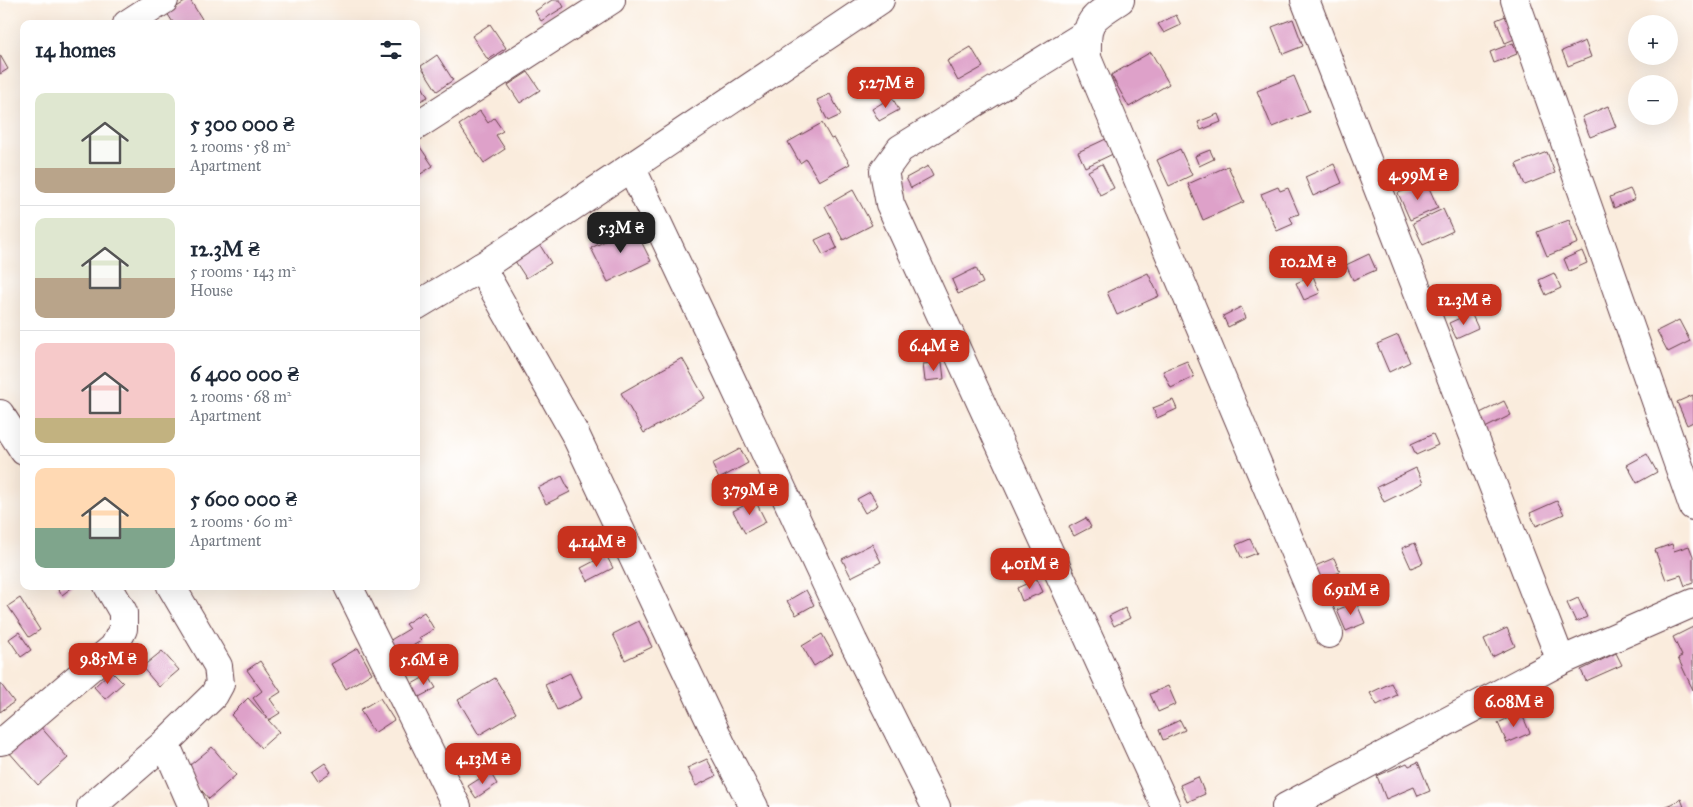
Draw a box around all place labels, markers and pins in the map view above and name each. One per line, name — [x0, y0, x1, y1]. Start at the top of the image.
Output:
pin: 5.27M ₴ — [840, 66, 932, 109]
pin: 4.99M ₴ — [1372, 158, 1464, 201]
pin: 5.3M ₴ — [580, 212, 662, 254]
pin: 10.2M ₴ — [1262, 246, 1354, 288]
pin: 12.3M ₴ — [1418, 284, 1510, 326]
pin: 6.4M ₴ — [893, 330, 975, 372]
pin: 3.79M ₴ — [704, 474, 796, 516]
pin: 4.14M ₴ — [551, 526, 643, 568]
pin: 4.01M ₴ — [984, 548, 1076, 590]
pin: 6.91M ₴ — [1305, 574, 1397, 616]
pin: 9.85M ₴ — [62, 642, 154, 685]
pin: 5.6M ₴ — [383, 644, 465, 686]
pin: 6.08M ₴ — [1468, 686, 1560, 728]
pin: 4.13M ₴ — [437, 742, 529, 785]

